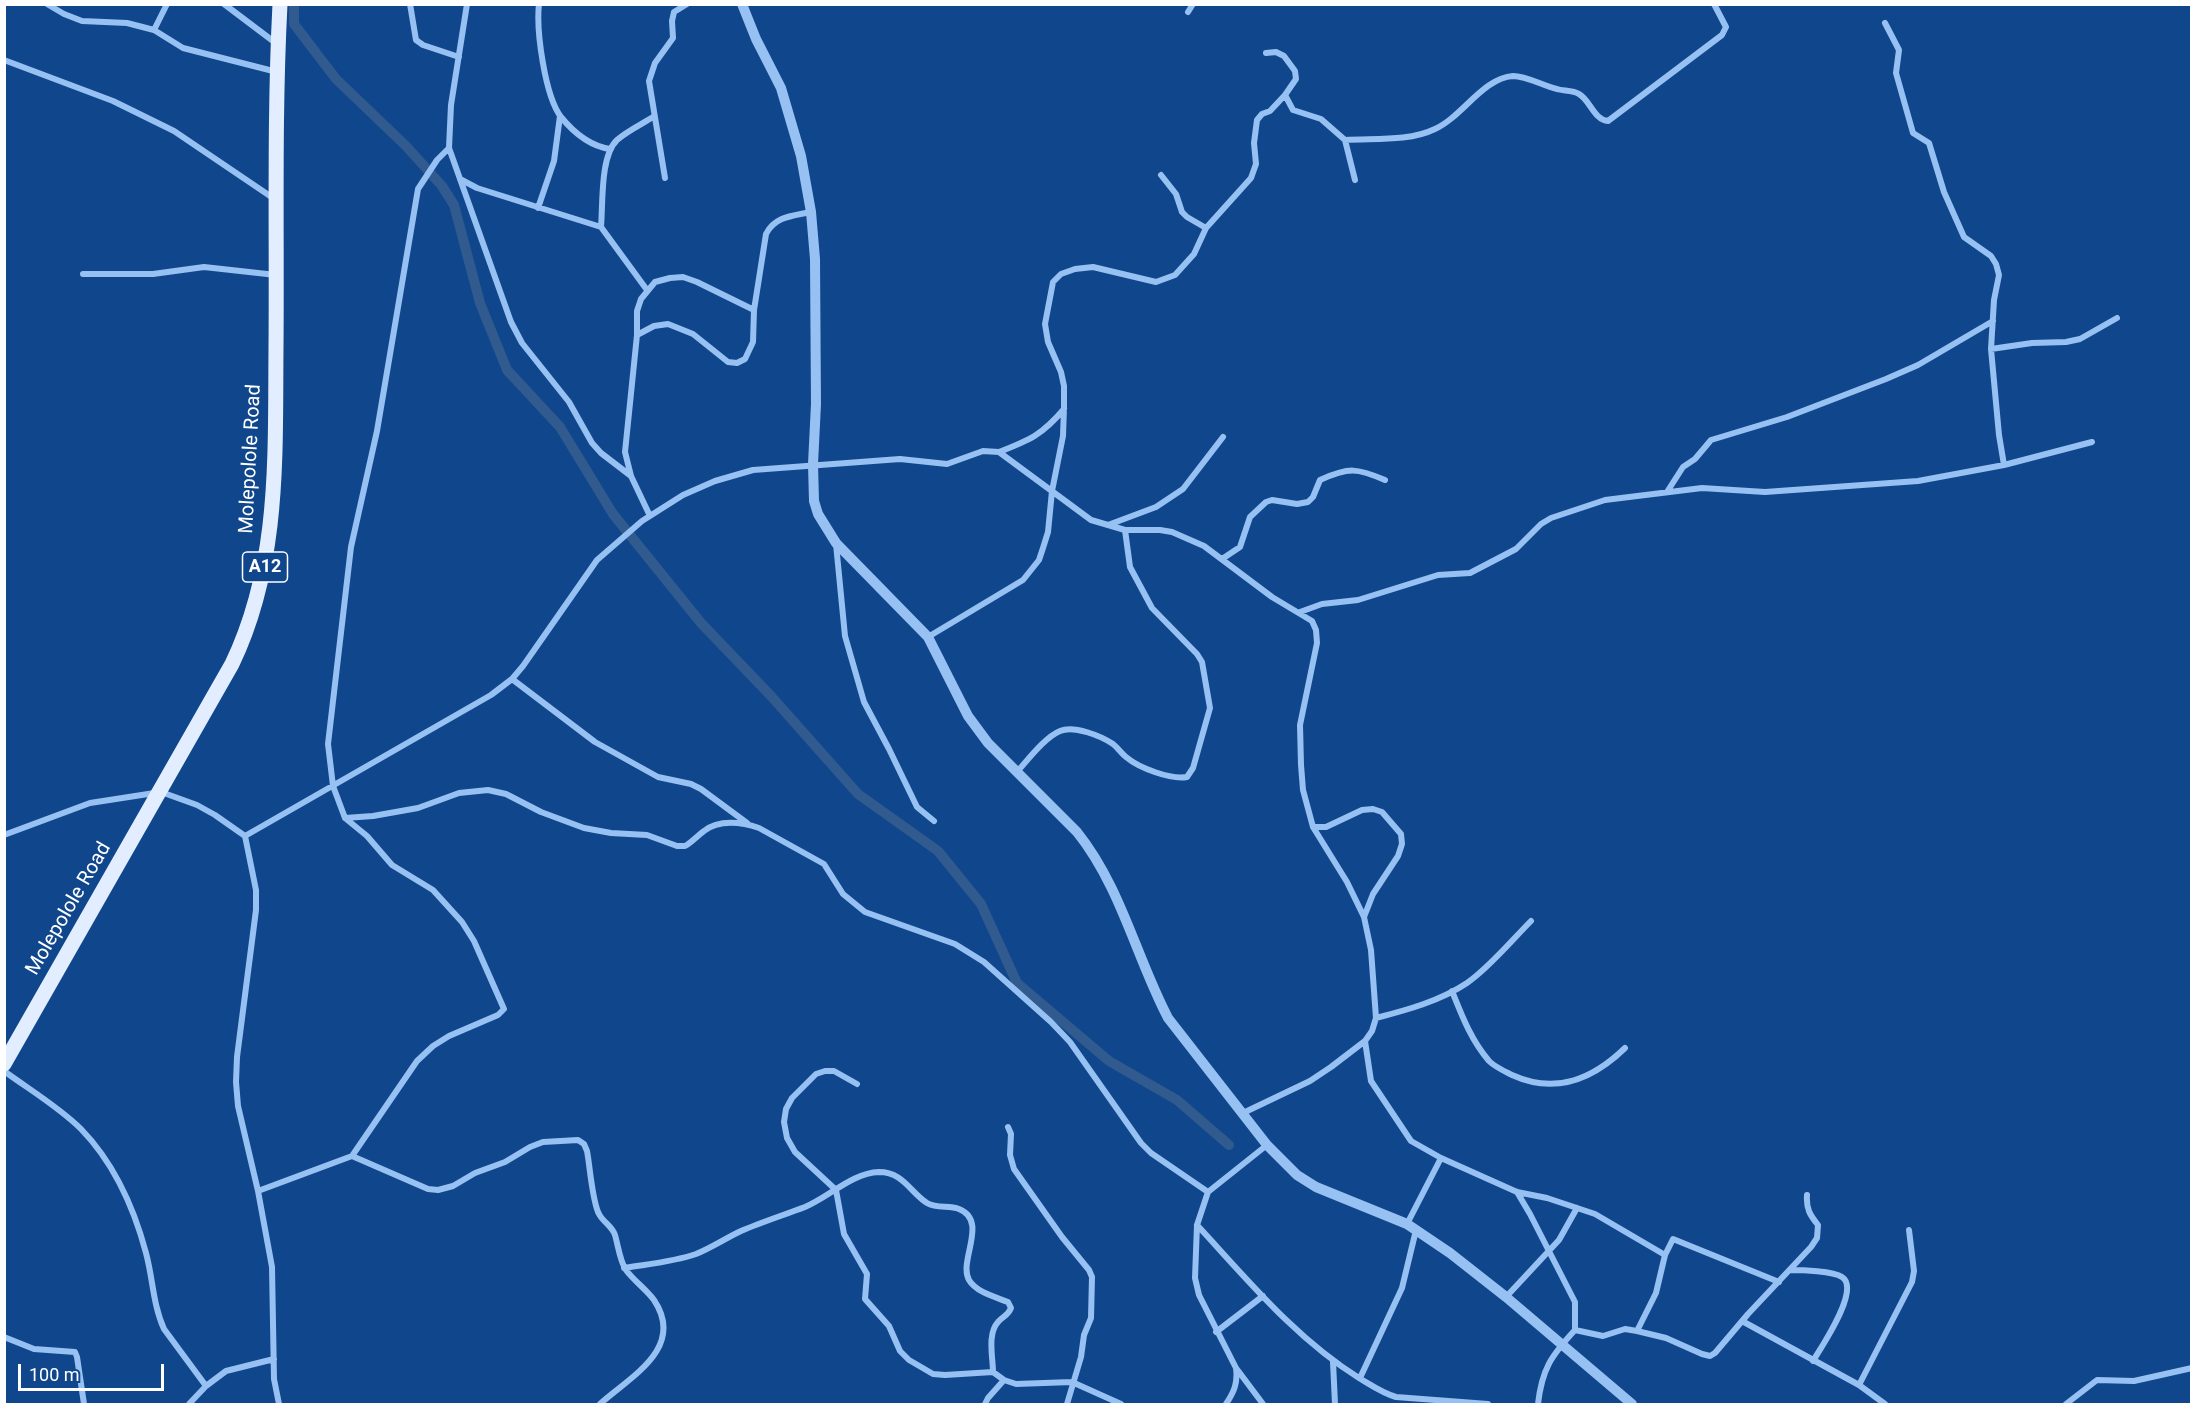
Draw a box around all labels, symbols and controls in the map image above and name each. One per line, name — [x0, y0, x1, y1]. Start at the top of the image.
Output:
street label: Molepolole Road — [235, 384, 267, 534]
road number: A12 — [242, 552, 288, 582]
street label: Molepolole Road — [21, 838, 117, 980]
scale bar — [21, 1352, 166, 1390]
text: 100 m — [29, 1364, 80, 1385]

